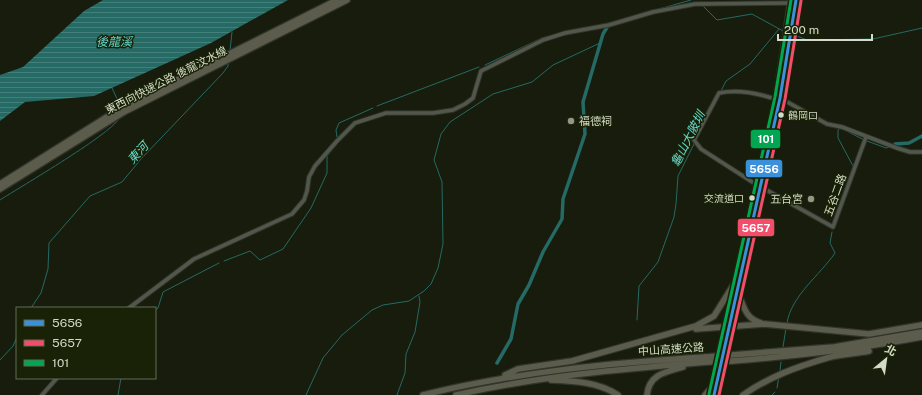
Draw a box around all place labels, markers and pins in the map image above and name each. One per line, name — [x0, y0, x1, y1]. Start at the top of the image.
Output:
place label: 鶴岡口 — [788, 109, 818, 121]
marker: 鶴岡口 — [776, 110, 786, 120]
place label: 福德祠 — [579, 115, 612, 127]
marker: 福德祠 — [566, 116, 576, 126]
place label: 交流道口 — [704, 192, 744, 204]
marker: 交流道口 — [747, 193, 757, 203]
place label: 五台宮 — [770, 193, 803, 205]
marker: 五台宮 — [806, 194, 816, 204]

